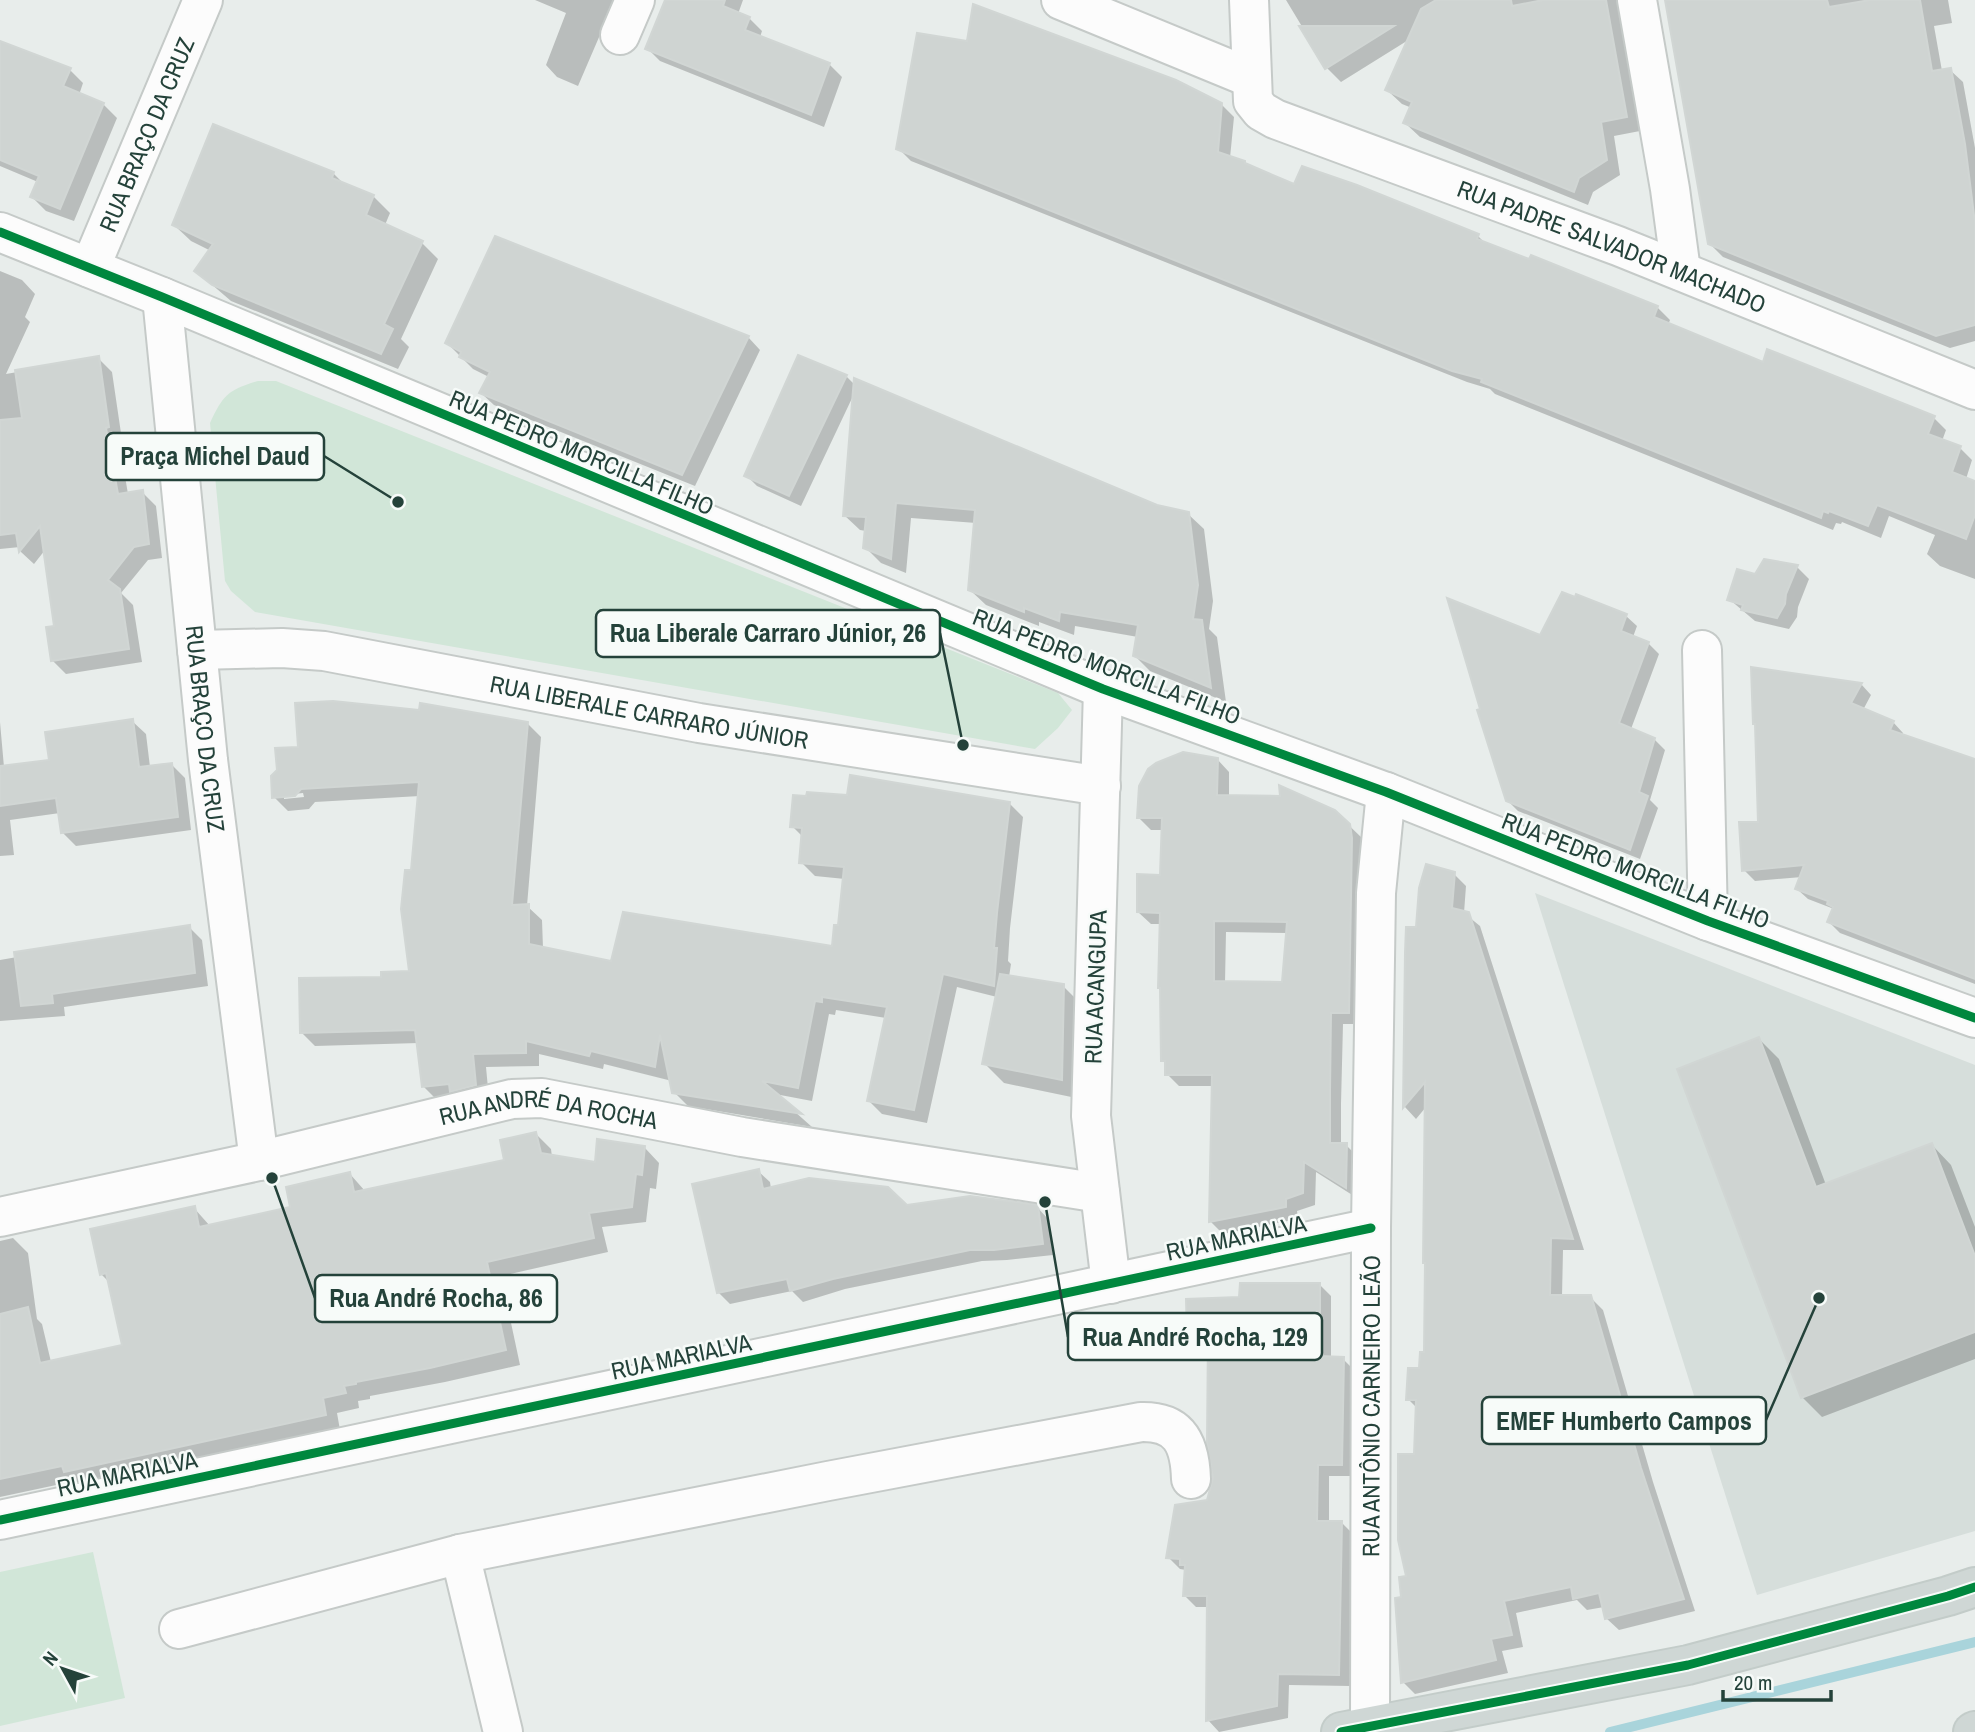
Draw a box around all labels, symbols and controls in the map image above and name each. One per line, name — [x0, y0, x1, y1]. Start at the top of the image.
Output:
street label: RUA BRAÇO DA CRUZ — [91, 32, 201, 236]
street label: RUA PADRE SALVADOR MACHADO — [1453, 172, 1771, 320]
street label: RUA PEDRO MORCILLA FILHO — [445, 382, 719, 522]
callout: Praça Michel Daud — [106, 433, 324, 480]
text: Praça Michel Daud — [120, 438, 310, 473]
street label: RUA PEDRO MORCILLA FILHO — [969, 600, 1245, 732]
callout: Rua Liberale Carraro Júnior, 26 — [596, 610, 940, 657]
text: Rua Liberale Carraro Júnior, 26 — [610, 615, 926, 650]
street label: RUA BRAÇO DA CRUZ — [179, 624, 233, 834]
street label: RUA LIBERALE CARRARO JÚNIOR — [487, 667, 811, 756]
street label: RUA PEDRO MORCILLA FILHO — [1498, 804, 1774, 936]
street label: RUA ACANGUPA — [1076, 909, 1114, 1064]
street label: RUA ANDRÉ DA ROCHA — [436, 1082, 661, 1136]
street label: RUA MARIALVA — [1163, 1206, 1310, 1267]
street label: RUA ANTÔNIO CARNEIRO LEÃO — [1354, 1255, 1387, 1557]
callout: Rua André Rocha, 86 — [315, 1275, 557, 1322]
text: Rua André Rocha, 86 — [329, 1280, 543, 1315]
callout: Rua André Rocha, 129 — [1068, 1313, 1322, 1360]
text: Rua André Rocha, 129 — [1082, 1319, 1308, 1354]
street label: RUA MARIALVA — [608, 1325, 755, 1386]
callout: EMEF Humberto Campos — [1482, 1397, 1766, 1444]
text: EMEF Humberto Campos — [1496, 1403, 1752, 1438]
street label: RUA MARIALVA — [54, 1442, 201, 1503]
north arrow — [28, 1634, 98, 1704]
text: N — [36, 1645, 64, 1671]
scale bar — [1723, 1658, 1832, 1702]
text: 20 m — [1734, 1668, 1772, 1697]

